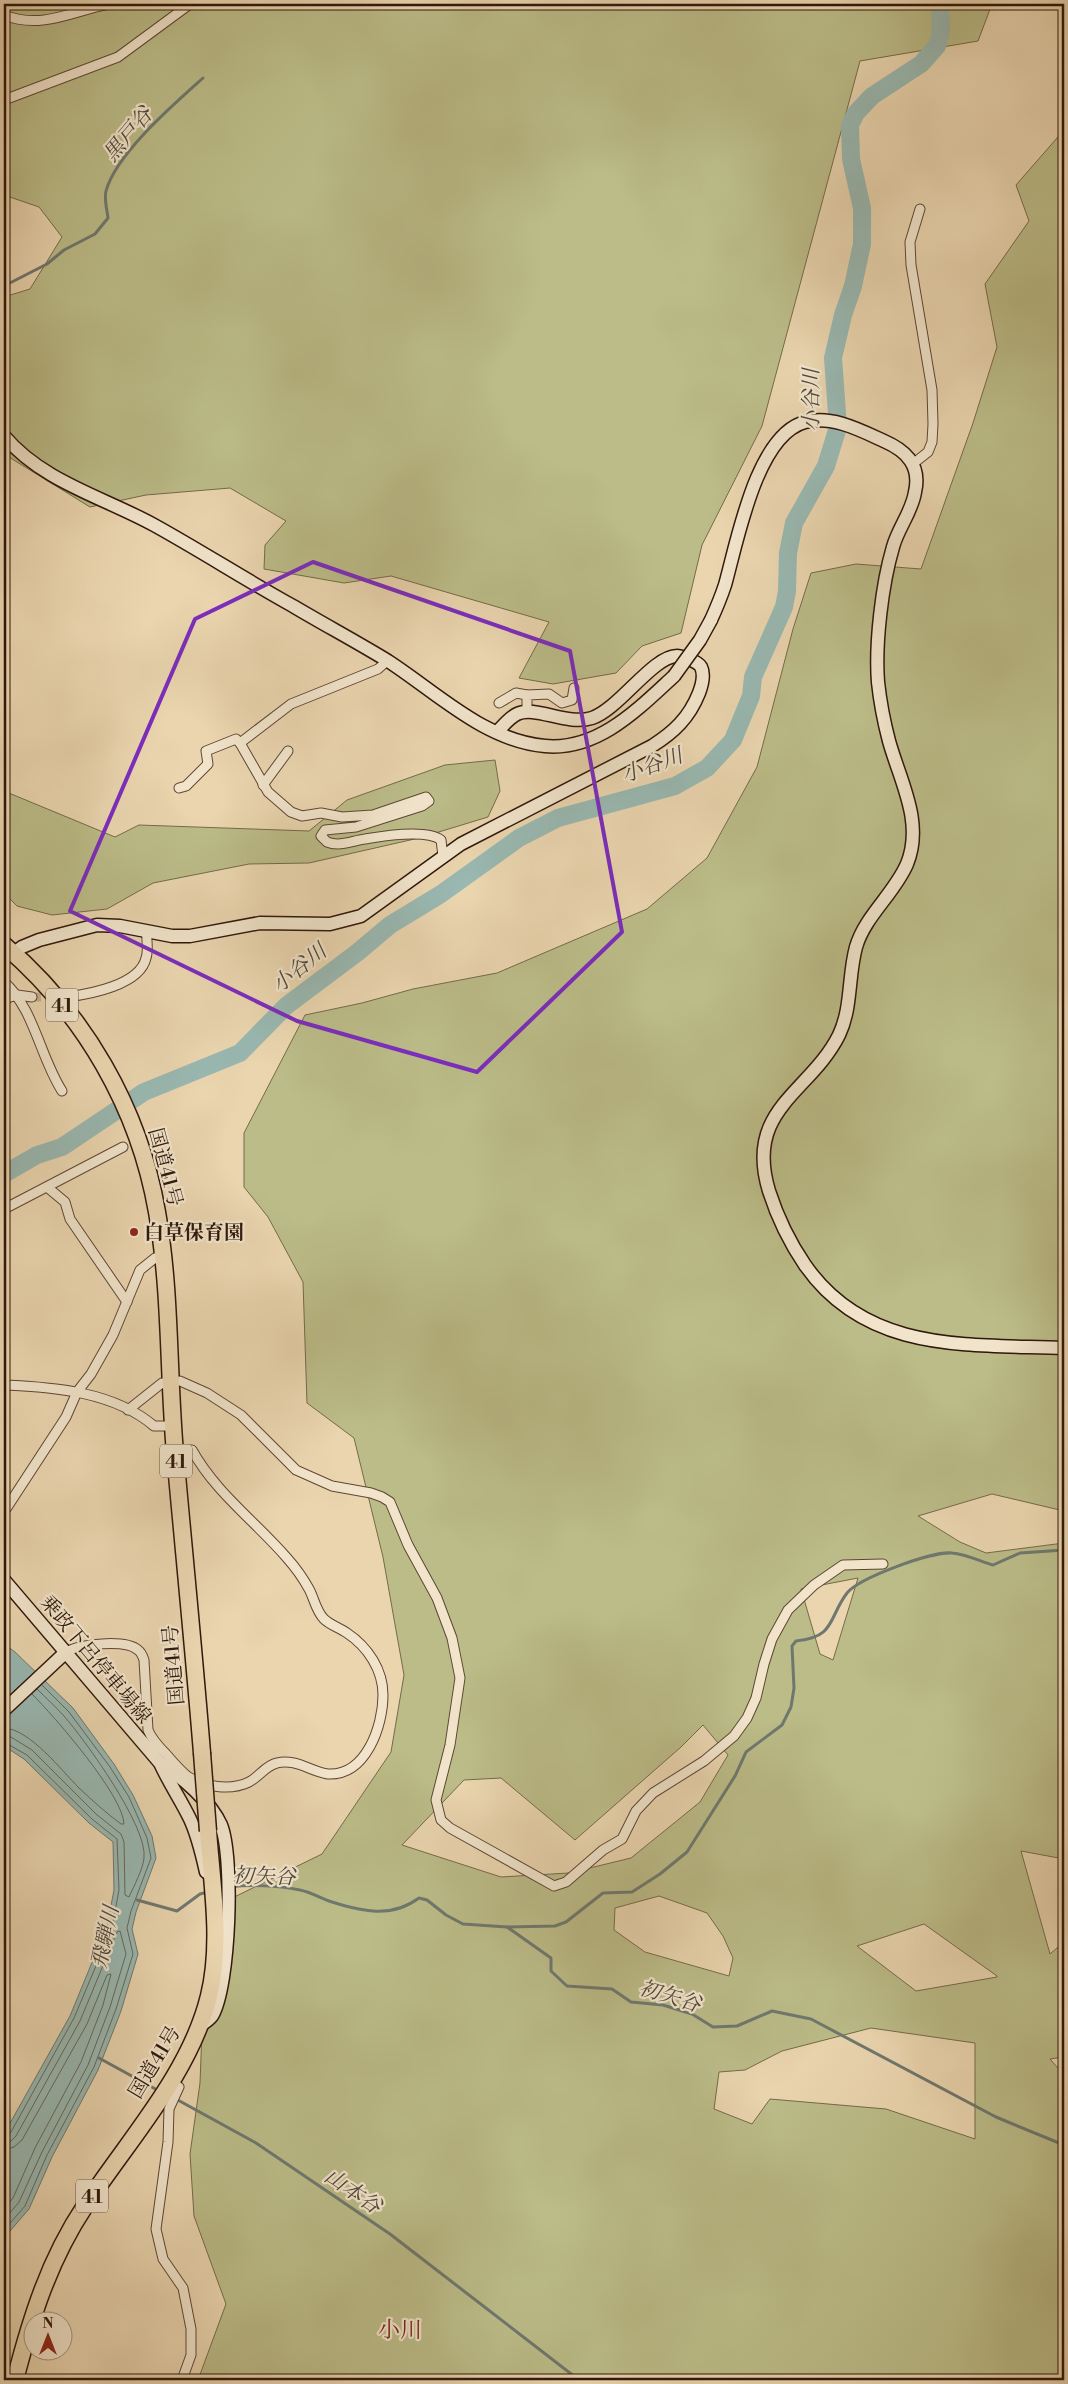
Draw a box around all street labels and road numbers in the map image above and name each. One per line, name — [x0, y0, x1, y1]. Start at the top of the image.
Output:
road number: 41 — [46, 988, 78, 1022]
street label: 国道41号 — [142, 1125, 187, 1210]
road number: 41 — [160, 1444, 192, 1478]
street label: 乗政下呂停車場線 — [34, 1591, 156, 1729]
street label: 国道41号 — [159, 1624, 190, 1706]
street label: 国道41号 — [124, 2022, 187, 2104]
road number: 41 — [76, 2180, 108, 2212]

